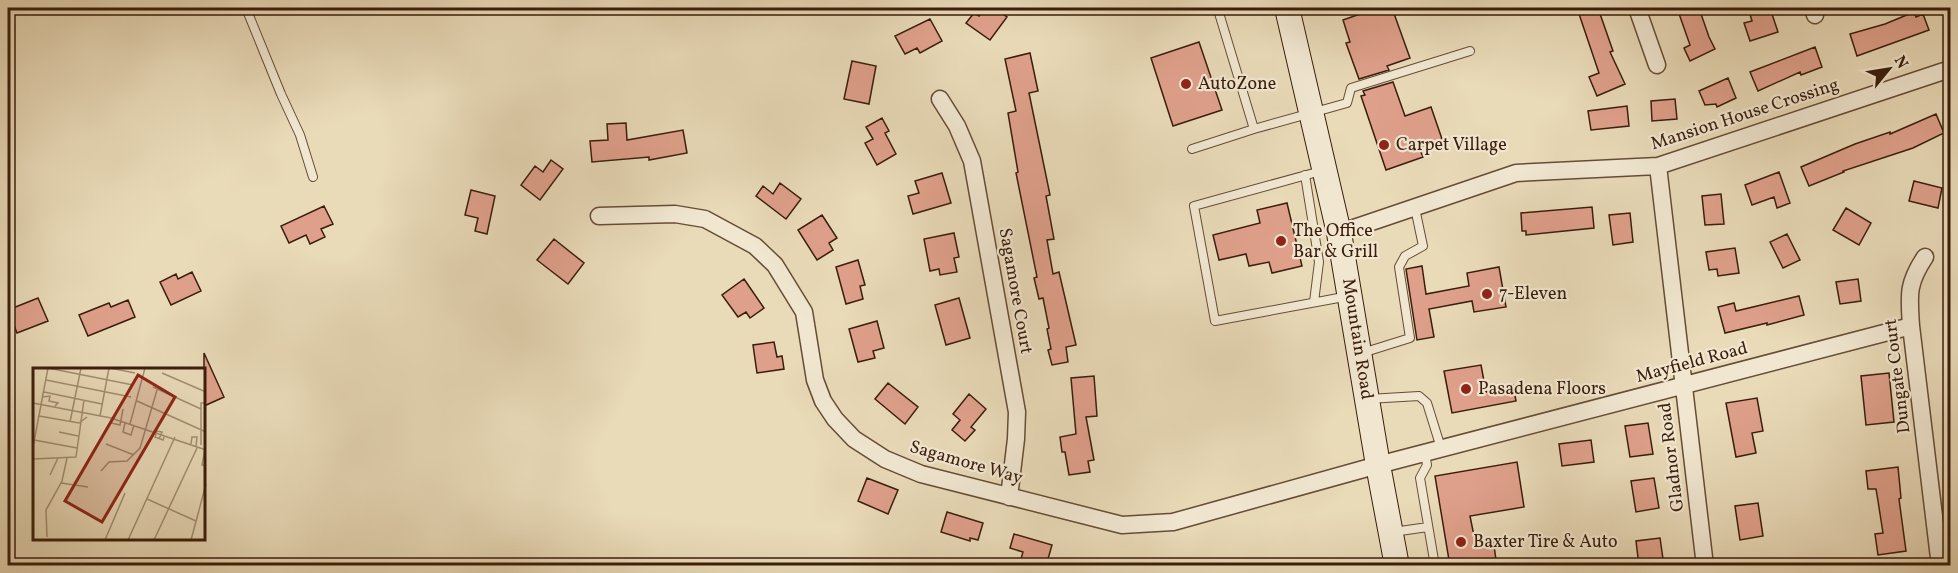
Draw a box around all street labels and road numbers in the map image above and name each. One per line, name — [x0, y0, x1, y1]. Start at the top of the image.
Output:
street label: Mansion House Crossing — [1648, 73, 1842, 157]
street label: Sagamore Court — [992, 226, 1038, 356]
street label: Mountain Road — [1335, 277, 1379, 401]
street label: Dungate Court — [1879, 317, 1917, 435]
street label: Mayfield Road — [1633, 336, 1751, 390]
street label: Gladnor Road — [1653, 401, 1691, 513]
street label: Sagamore Way — [906, 435, 1026, 491]

